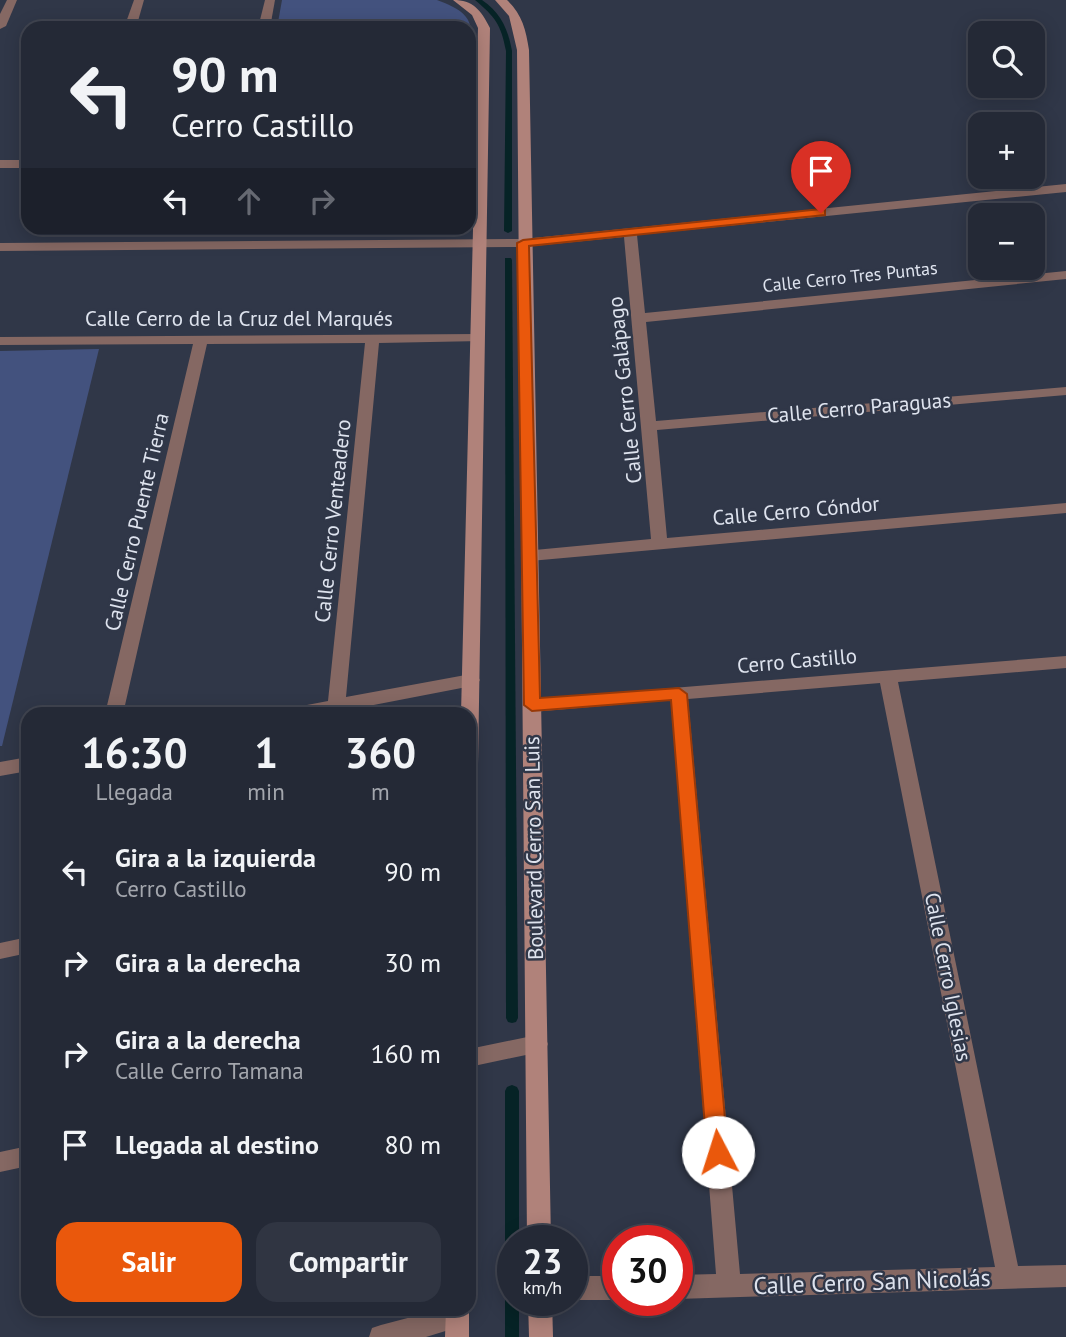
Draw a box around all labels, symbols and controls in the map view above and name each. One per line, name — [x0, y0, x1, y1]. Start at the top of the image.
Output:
map controls — [968, 21, 1045, 280]
button: search — [968, 21, 1045, 98]
text: 90 m — [171, 42, 278, 106]
icon: left — [56, 49, 147, 140]
text: Cerro Castillo — [171, 104, 354, 146]
button: + — [968, 112, 1045, 189]
pin — [791, 141, 851, 213]
icon: arrive — [802, 152, 840, 190]
icon: left — [157, 182, 195, 220]
icon: ahead — [230, 182, 268, 220]
icon: right — [303, 182, 341, 220]
button: − — [968, 203, 1045, 280]
street label: Calle Cerro Tres Puntas — [761, 256, 938, 297]
street label: Calle Cerro Galápago — [601, 295, 648, 485]
street label: Calle Cerro de la Cruz del Marqués — [85, 305, 393, 332]
street label: Calle Cerro Paraguas — [766, 386, 952, 429]
street label: Calle Cerro Puente Tierra — [98, 410, 175, 634]
street label: Calle Cerro Venteadero — [308, 418, 357, 624]
street label: Calle Cerro Cóndor — [711, 490, 880, 531]
street label: Cerro Castillo — [736, 642, 858, 679]
text: 16:30 — [81, 725, 187, 780]
text: 1 — [254, 725, 278, 780]
text: 360 — [345, 725, 416, 780]
street label: Boulevard Cerro San Luis — [518, 736, 549, 960]
text: Llegada — [95, 777, 173, 806]
text: min — [247, 777, 285, 806]
text: m — [371, 777, 390, 806]
text: Gira a la izquierda — [115, 841, 316, 874]
icon: left — [56, 853, 94, 891]
text: 90 m — [385, 855, 441, 888]
text: Cerro Castillo — [115, 874, 247, 903]
street label: Calle Cerro Iglesias — [919, 890, 978, 1064]
icon: right — [56, 944, 94, 982]
text: Gira a la derecha — [115, 946, 301, 979]
text: 30 m — [385, 946, 441, 979]
text: Gira a la derecha — [115, 1023, 301, 1056]
icon: right — [56, 1035, 94, 1073]
text: 160 m — [370, 1037, 441, 1070]
text: Calle Cerro Tamana — [115, 1056, 304, 1085]
position arrow — [681, 1115, 755, 1189]
icon: arrive — [56, 1126, 94, 1164]
text: Llegada al destino — [115, 1128, 319, 1161]
text: 80 m — [385, 1128, 441, 1161]
button: Salir — [56, 1222, 242, 1302]
button: Compartir — [256, 1222, 441, 1302]
speed limit sign: 30 — [602, 1225, 693, 1316]
text: 23 — [523, 1238, 562, 1284]
street label: Calle Cerro San Nicolás — [753, 1262, 991, 1301]
text: km/h — [523, 1276, 562, 1299]

